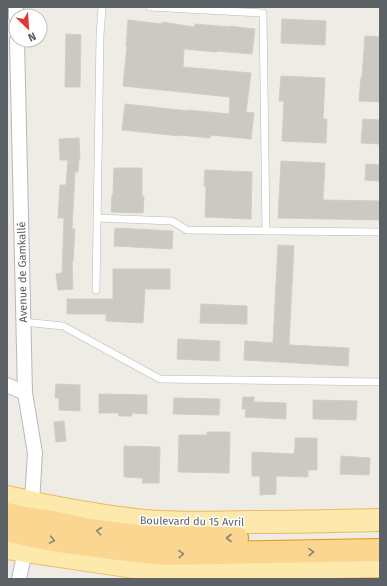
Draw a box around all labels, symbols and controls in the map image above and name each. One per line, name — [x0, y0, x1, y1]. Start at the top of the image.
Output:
north arrow — [8, 8, 48, 48]
text: N — [26, 29, 38, 44]
street label: Avenue de Gamkallé — [15, 221, 30, 323]
street label: Boulevard du 15 Avril — [140, 514, 244, 529]
one-way arrow — [96, 527, 102, 536]
one-way arrow — [226, 534, 232, 542]
one-way arrow — [49, 535, 55, 543]
one-way arrow — [308, 548, 314, 556]
one-way arrow — [178, 550, 184, 558]

